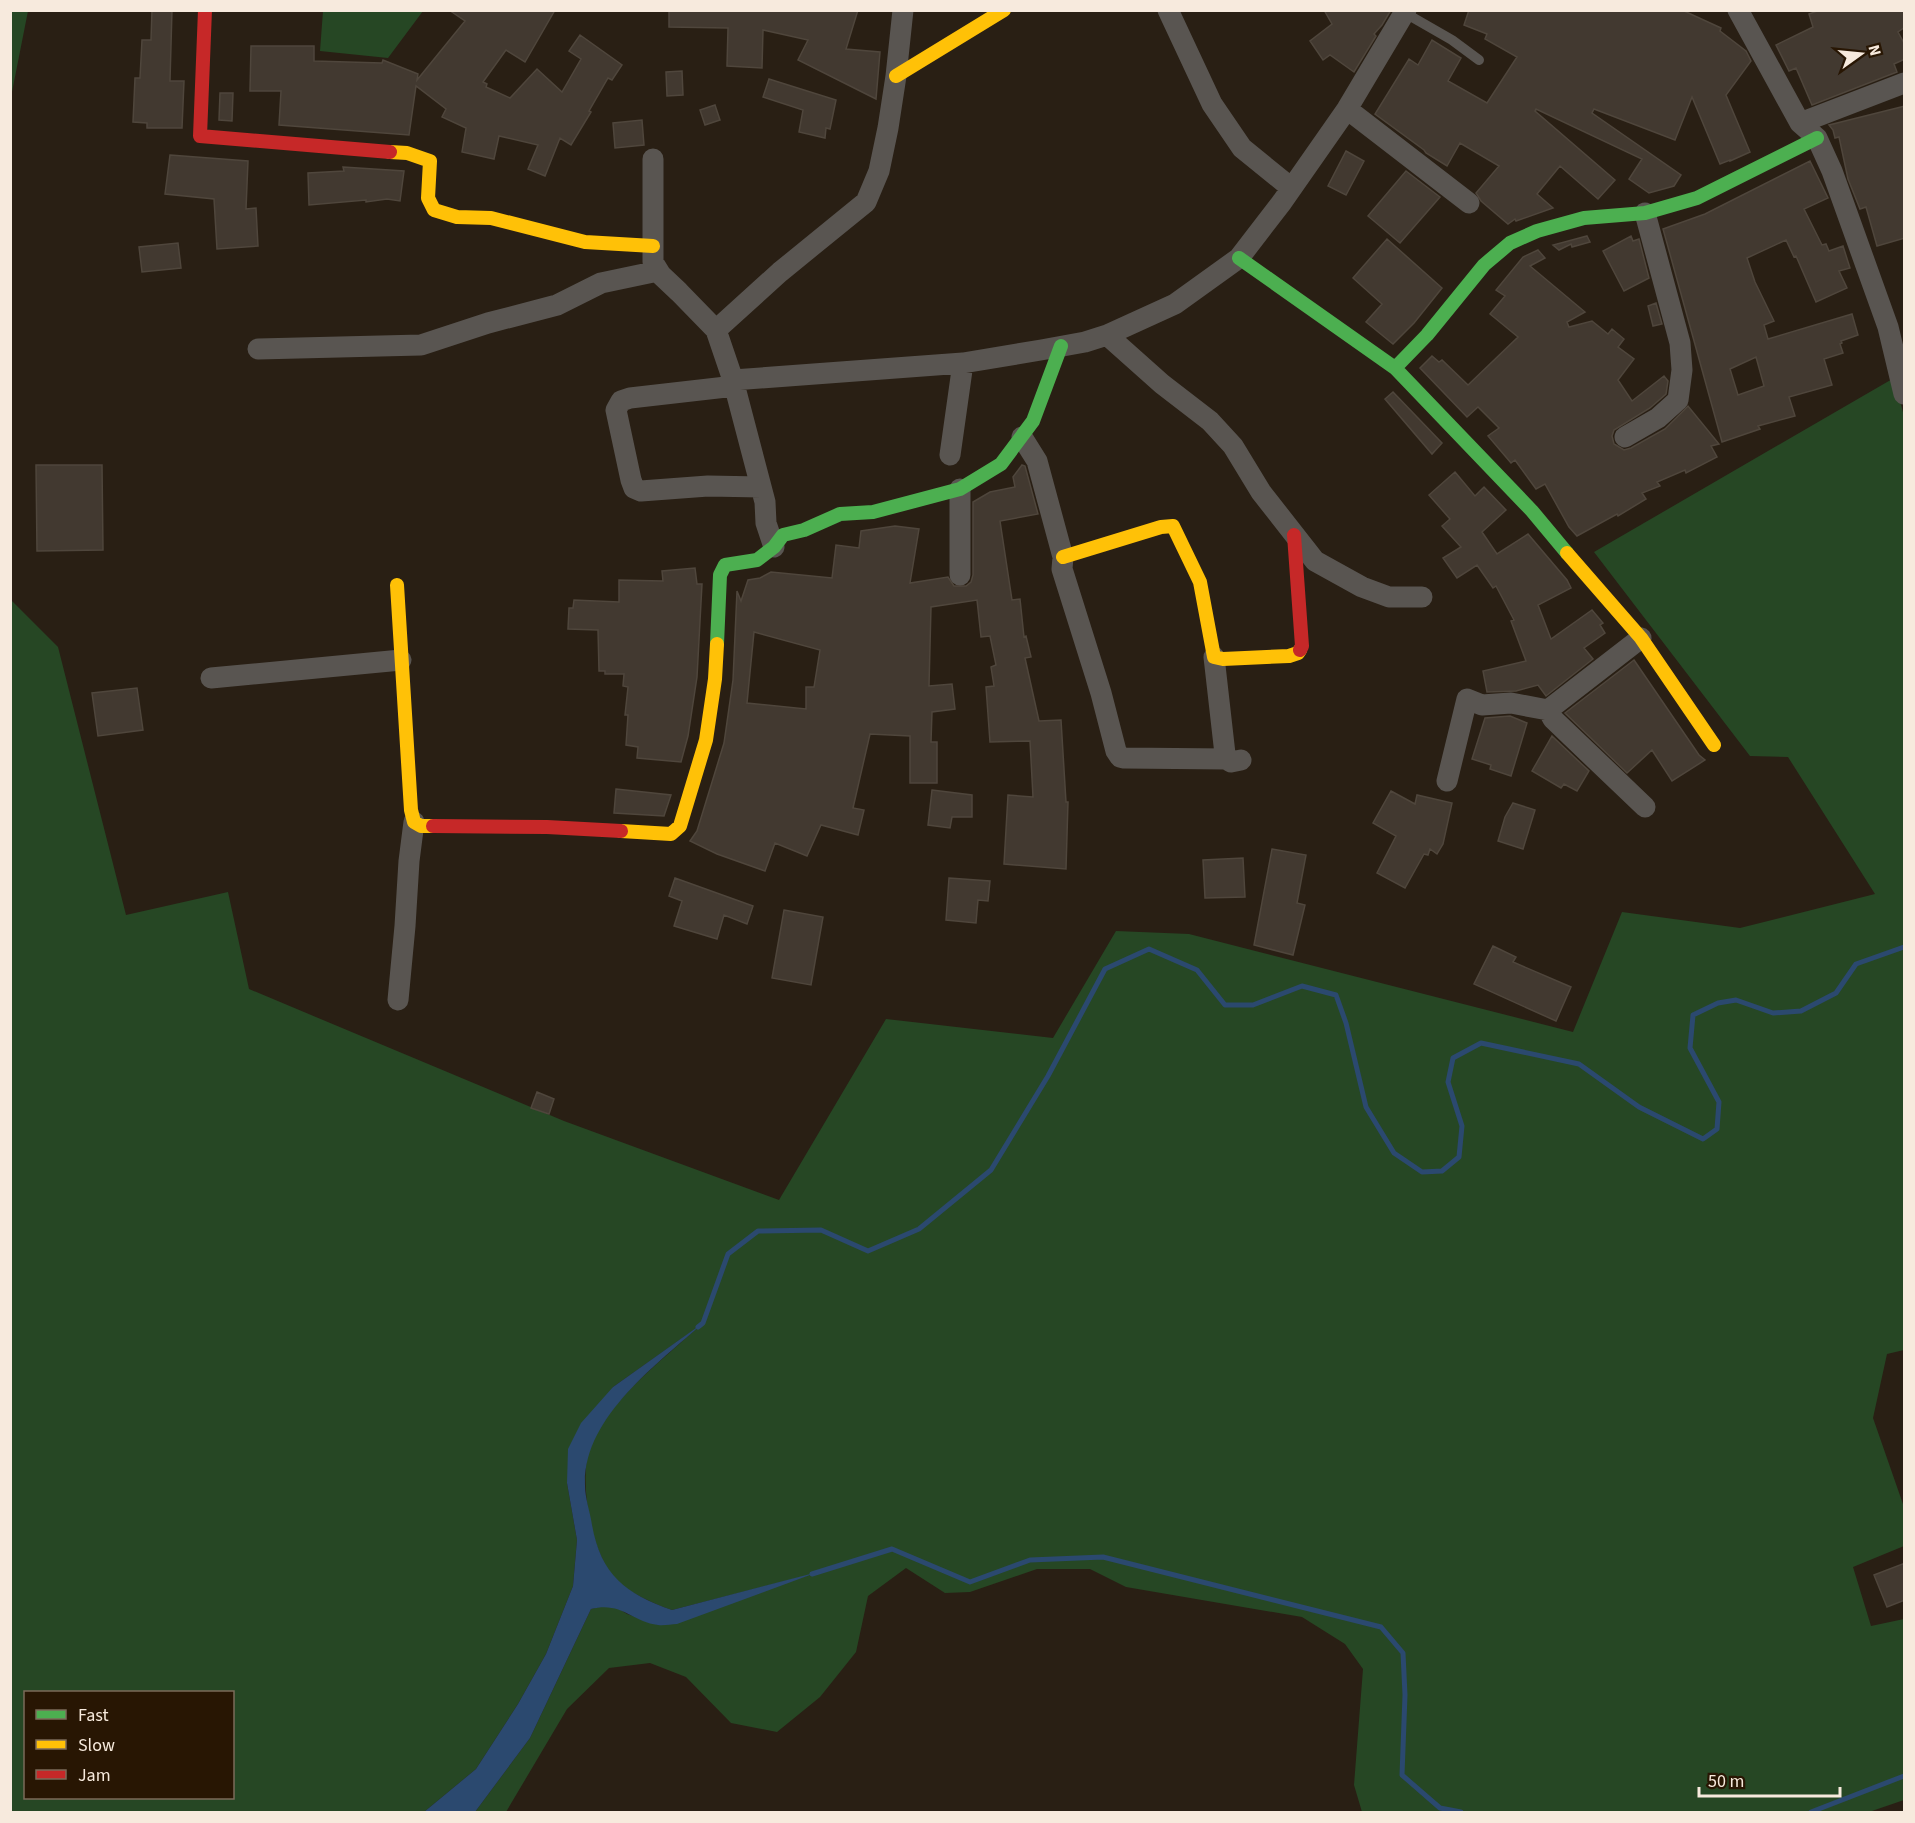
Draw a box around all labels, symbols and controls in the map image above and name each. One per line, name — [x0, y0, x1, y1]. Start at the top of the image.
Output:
north arrow — [1831, 24, 1891, 84]
text: N — [1863, 42, 1887, 58]
legend — [24, 1691, 234, 1799]
text: Fast — [78, 1703, 109, 1728]
text: Slow — [78, 1733, 115, 1758]
scale bar — [1699, 1760, 1840, 1798]
text: Jam — [78, 1763, 111, 1788]
text: 50 m — [1708, 1769, 1744, 1794]

